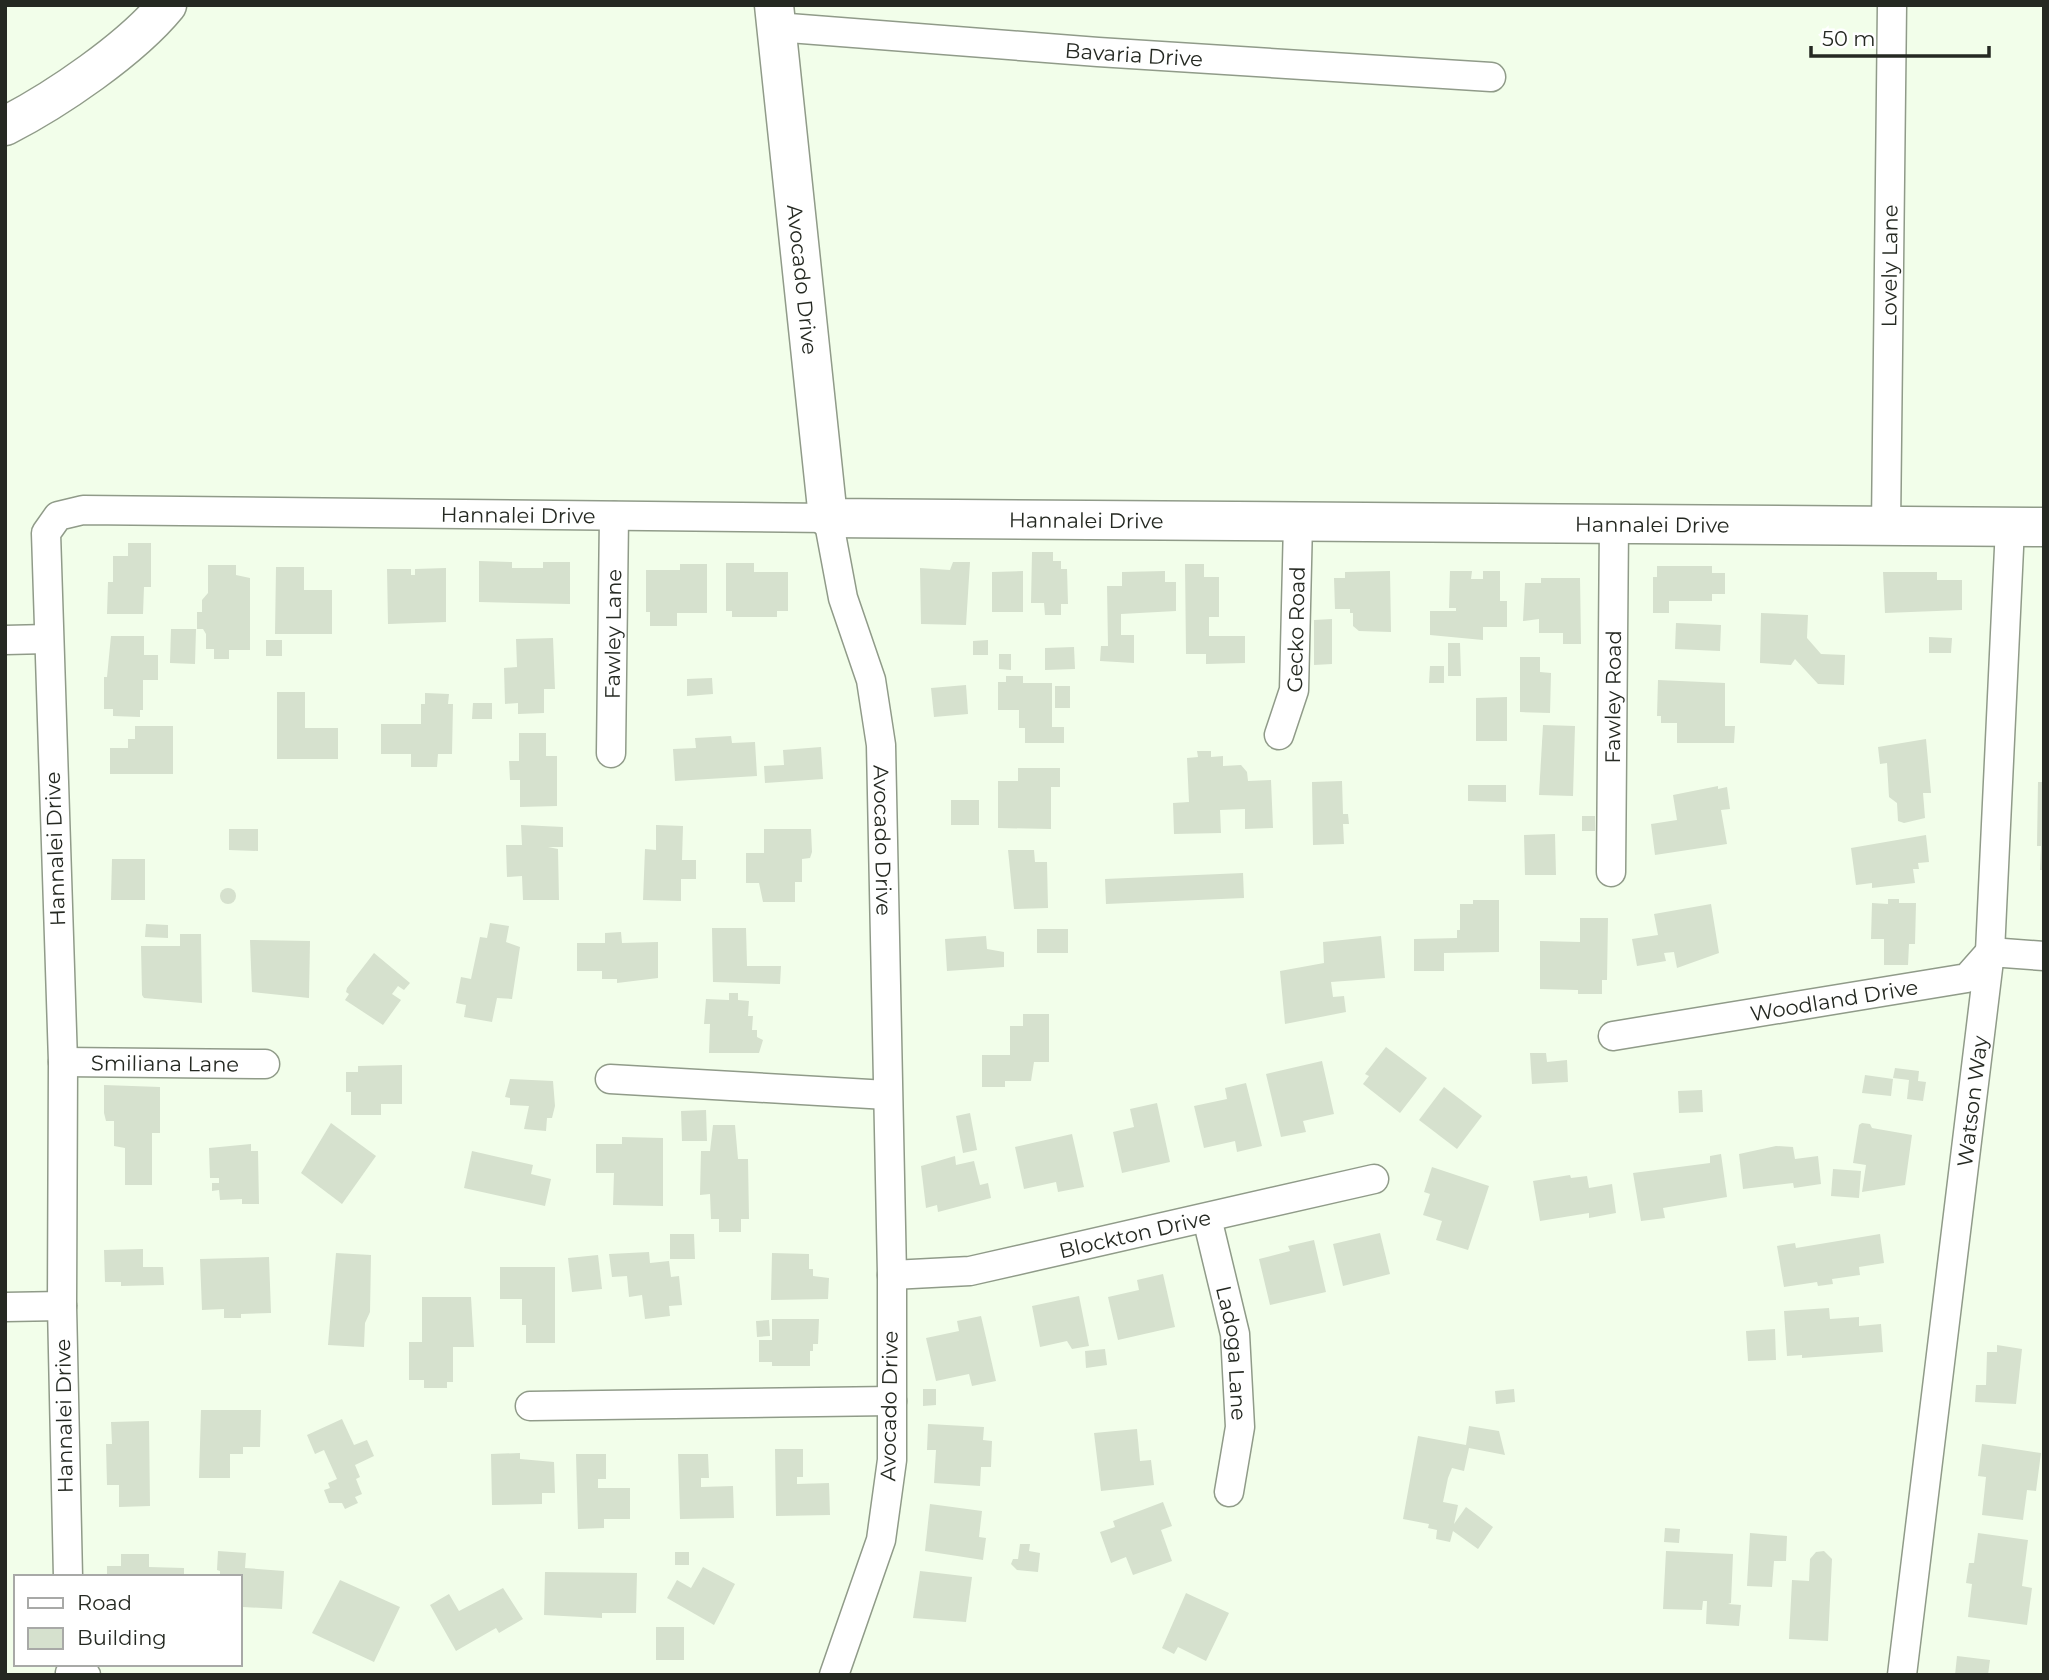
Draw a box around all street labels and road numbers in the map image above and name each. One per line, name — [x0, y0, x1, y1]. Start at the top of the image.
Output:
street label: Bavaria Drive — [1064, 37, 1204, 71]
street label: Avocado Drive — [783, 203, 823, 356]
street label: Lovely Lane — [1876, 204, 1902, 328]
street label: Hannalei Drive — [441, 501, 596, 528]
street label: Hannalei Drive — [1009, 507, 1164, 533]
street label: Hannalei Drive — [1575, 511, 1730, 537]
street label: Gecko Road — [1281, 566, 1309, 693]
street label: Fawley Lane — [599, 569, 626, 699]
street label: Fawley Road — [1599, 630, 1626, 764]
street label: Avocado Drive — [869, 765, 897, 916]
street label: Hannalei Drive — [40, 771, 70, 927]
street label: Woodland Drive — [1748, 974, 1920, 1026]
street label: Watson Way — [1951, 1034, 1992, 1168]
street label: Smiliana Lane — [91, 1050, 239, 1076]
street label: Blockton Drive — [1056, 1204, 1213, 1263]
street label: Ladoga Lane — [1211, 1283, 1252, 1421]
street label: Avocado Drive — [875, 1330, 903, 1482]
street label: Hannalei Drive — [50, 1338, 78, 1494]

